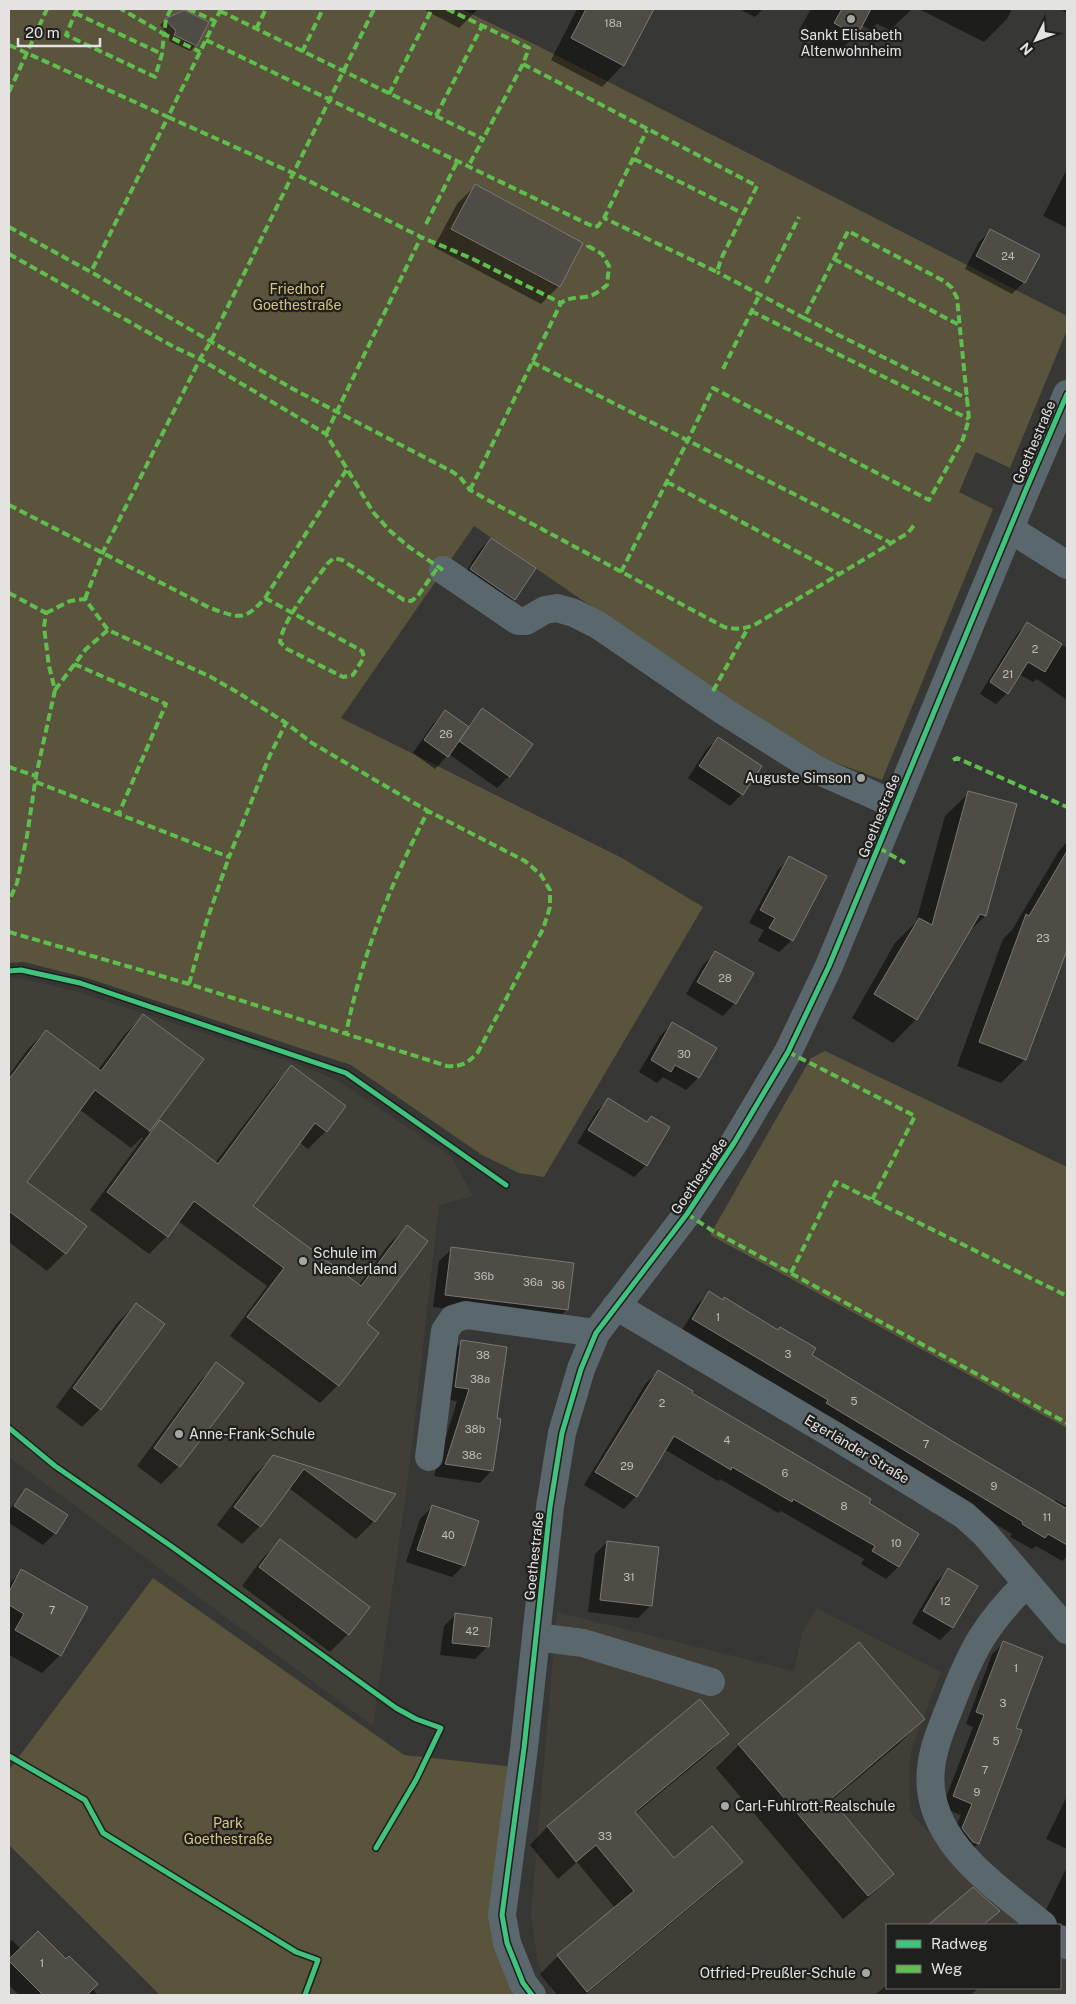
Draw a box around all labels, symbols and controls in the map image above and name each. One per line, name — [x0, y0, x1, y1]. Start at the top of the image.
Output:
marker: Sankt Elisabeth Altenwohnheim — [845, 13, 857, 25]
scale bar — [18, 15, 100, 47]
north arrow — [1011, 15, 1061, 65]
house number: 18a — [604, 17, 622, 29]
text: 20 m — [25, 24, 60, 41]
place label: Sankt Elisabeth Altenwohnheim — [800, 27, 902, 59]
text: N — [1017, 39, 1036, 58]
house number: 24 — [1001, 250, 1015, 262]
park label: Friedhof Goethestraße — [253, 281, 341, 313]
street label: Goethestraße — [1009, 398, 1059, 486]
house number: 2 — [1032, 643, 1039, 655]
house number: 21 — [1002, 668, 1014, 680]
house number: 26 — [439, 728, 453, 740]
place label: Auguste Simson — [745, 770, 851, 786]
street label: Goethestraße — [855, 772, 903, 860]
marker: Auguste Simson — [855, 772, 867, 784]
house number: 23 — [1036, 932, 1050, 944]
house number: 28 — [718, 972, 732, 984]
house number: 30 — [677, 1048, 691, 1060]
street label: Goethestraße — [668, 1135, 730, 1217]
place label: Schule im Neanderland — [313, 1245, 397, 1277]
marker: Schule im Neanderland — [297, 1255, 309, 1267]
house number: 36b — [474, 1270, 495, 1282]
house number: 36a — [523, 1276, 543, 1288]
house number: 36 — [551, 1279, 565, 1291]
house number: 1 — [716, 1311, 720, 1323]
house number: 3 — [785, 1348, 792, 1360]
house number: 38 — [476, 1349, 490, 1361]
house number: 38a — [470, 1373, 490, 1385]
house number: 5 — [850, 1395, 858, 1407]
house number: 2 — [659, 1397, 666, 1409]
street label: Egerländer Straße — [802, 1411, 912, 1487]
house number: 38b — [465, 1423, 486, 1435]
place label: Anne-Frank-Schule — [189, 1426, 315, 1442]
marker: Anne-Frank-Schule — [173, 1428, 185, 1440]
house number: 4 — [724, 1434, 731, 1446]
house number: 7 — [923, 1438, 930, 1450]
house number: 38c — [462, 1449, 482, 1461]
house number: 29 — [620, 1460, 634, 1472]
house number: 6 — [782, 1467, 789, 1479]
house number: 9 — [991, 1480, 998, 1492]
house number: 8 — [840, 1500, 848, 1512]
street label: Goethestraße — [521, 1511, 547, 1601]
house number: 11 — [1043, 1511, 1051, 1523]
house number: 40 — [441, 1529, 455, 1541]
house number: 10 — [890, 1537, 902, 1549]
house number: 31 — [623, 1571, 635, 1583]
house number: 12 — [939, 1595, 951, 1607]
house number: 7 — [49, 1604, 56, 1616]
house number: 42 — [465, 1625, 479, 1637]
house number: 1 — [1014, 1662, 1018, 1674]
house number: 3 — [1000, 1697, 1007, 1709]
house number: 5 — [992, 1735, 1000, 1747]
house number: 7 — [982, 1764, 989, 1776]
house number: 9 — [974, 1786, 981, 1798]
place label: Carl-Fuhlrott-Realschule — [735, 1798, 895, 1814]
marker: Carl-Fuhlrott-Realschule — [719, 1800, 731, 1812]
park label: Park Goethestraße — [184, 1815, 272, 1847]
house number: 33 — [598, 1830, 612, 1842]
legend — [886, 1924, 1061, 1989]
text: Radweg — [931, 1935, 988, 1952]
house number: 1 — [40, 1957, 44, 1969]
text: Weg — [931, 1960, 962, 1977]
place label: Otfried-Preußler-Schule — [700, 1965, 856, 1981]
marker: Otfried-Preußler-Schule — [860, 1967, 872, 1979]

